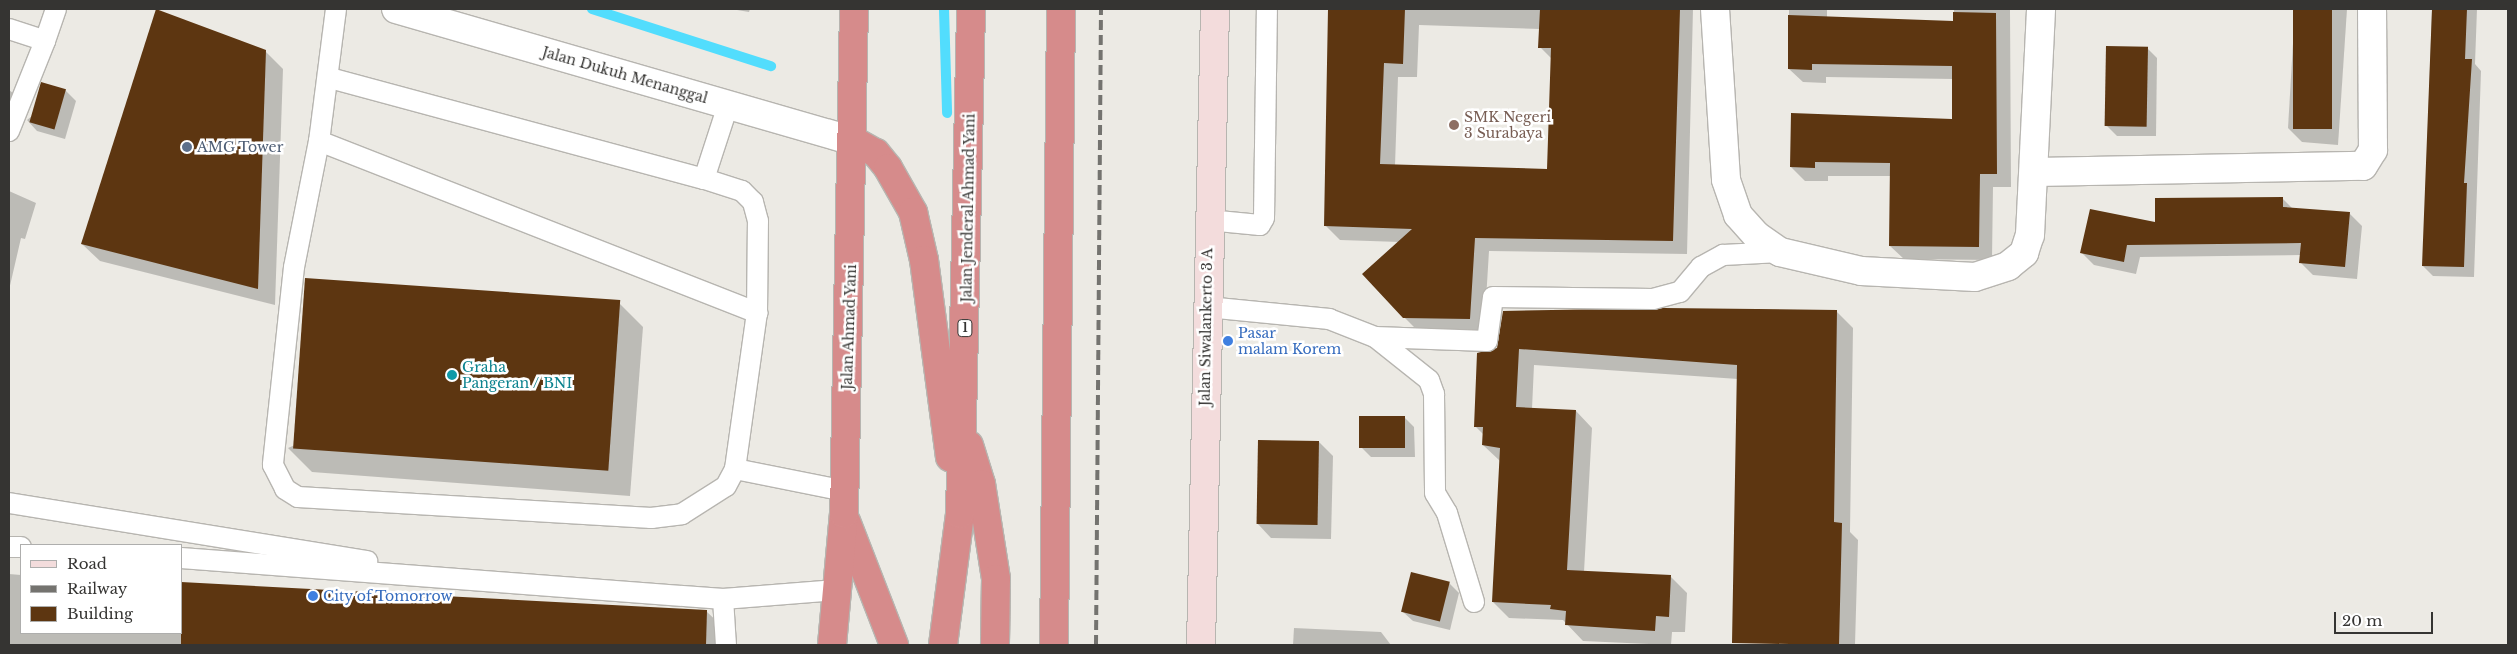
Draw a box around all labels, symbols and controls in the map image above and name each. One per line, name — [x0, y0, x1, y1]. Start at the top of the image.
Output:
street label: Jalan Dukuh Menanggal — [540, 43, 710, 107]
place label: SMK Negeri 3 Surabaya — [1464, 109, 1551, 142]
street label: Jalan Jenderal Ahmad Yani — [958, 113, 978, 303]
marker: SMK Negeri 3 Surabaya — [1448, 119, 1460, 131]
place label: AMG Tower — [197, 139, 284, 155]
marker: AMG Tower — [181, 141, 193, 153]
street label: Jalan Siwalankerto 3 A — [1196, 247, 1216, 407]
street label: Jalan Ahmad Yani — [838, 263, 860, 391]
road number: 1 — [956, 318, 974, 338]
place label: Pasar malam Korem — [1238, 325, 1341, 358]
marker: Pasar malam Korem — [1222, 335, 1234, 347]
place label: Graha Pangeran / BNI — [462, 359, 573, 392]
marker: Graha Pangeran / BNI — [446, 369, 458, 381]
legend — [20, 544, 182, 634]
text: Road — [67, 554, 107, 573]
text: Railway — [67, 579, 127, 598]
place label: City of Tomorrow — [323, 588, 453, 604]
marker: City of Tomorrow — [307, 590, 319, 602]
scale bar — [2337, 602, 2436, 634]
text: Building — [67, 604, 133, 623]
text: 20 m — [2342, 611, 2382, 630]

